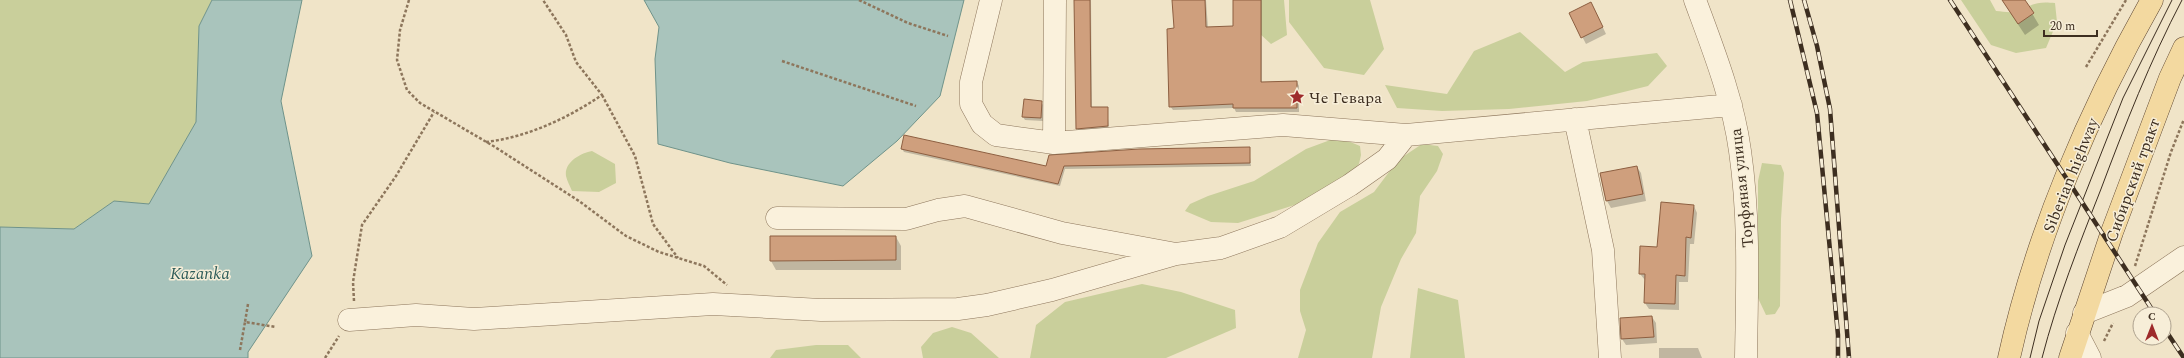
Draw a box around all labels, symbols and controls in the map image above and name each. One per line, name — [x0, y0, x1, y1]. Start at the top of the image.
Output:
scale bar — [2044, 12, 2097, 38]
text: 20 m — [2050, 17, 2075, 36]
place label: Че Гевара — [1309, 86, 1382, 110]
place icon: Че Гевара — [1288, 88, 1306, 106]
street label: Siberian highway — [2037, 113, 2105, 237]
street label: Сибирский тракт — [2099, 115, 2167, 246]
street label: Торфяная улица — [1724, 127, 1760, 249]
water label: Kazanka — [170, 261, 230, 287]
north arrow — [2132, 306, 2172, 346]
text: С — [2148, 308, 2156, 325]

